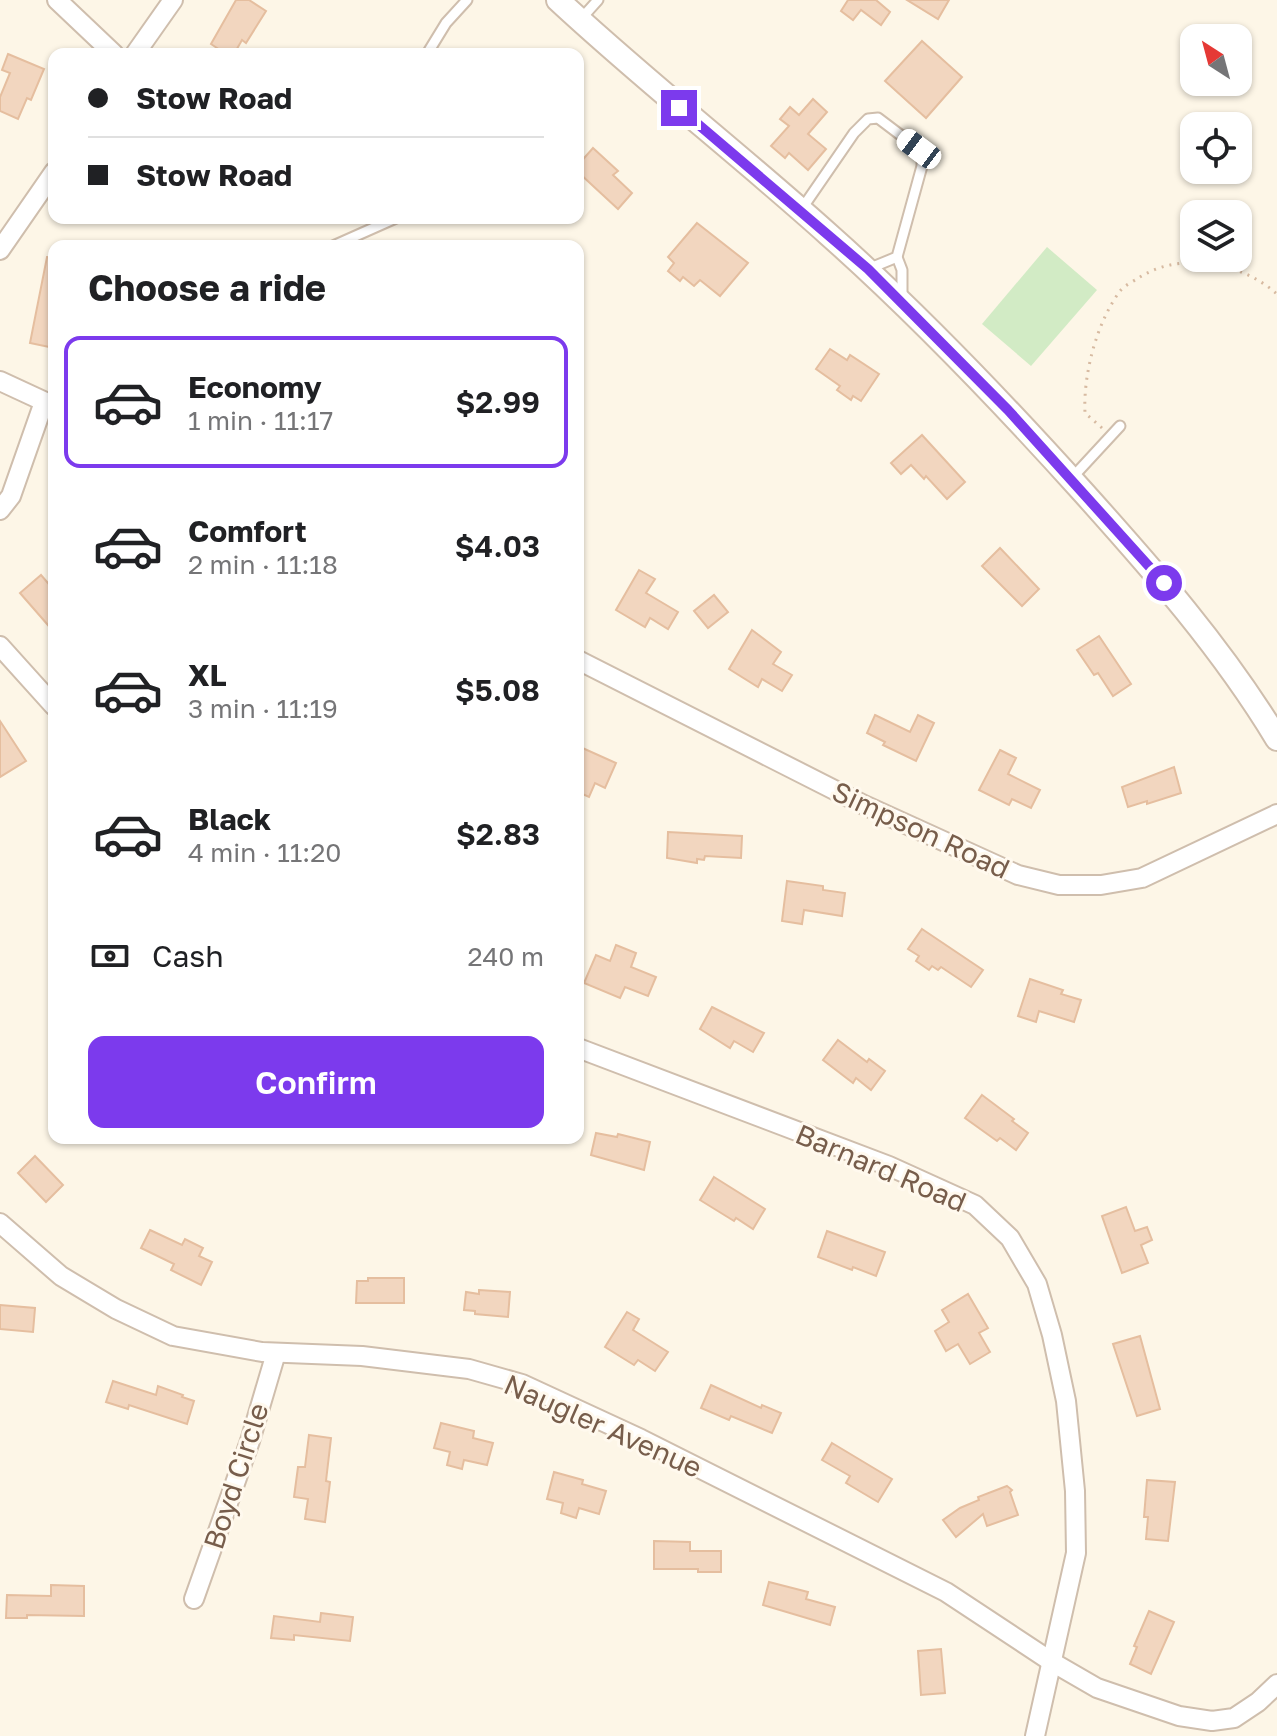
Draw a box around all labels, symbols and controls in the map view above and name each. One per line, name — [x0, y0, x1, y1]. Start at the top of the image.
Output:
north arrow — [1180, 24, 1252, 96]
map controls — [1180, 24, 1252, 272]
text: Stow Road — [136, 80, 292, 116]
route end — [661, 90, 697, 126]
button: locate — [1180, 112, 1252, 184]
car — [893, 125, 945, 173]
text: Stow Road — [136, 157, 292, 193]
button: layers — [1180, 200, 1252, 272]
text: Choose a ride — [88, 266, 326, 309]
icon: car — [92, 366, 164, 438]
text: Economy — [188, 369, 322, 405]
text: $2.99 — [456, 384, 540, 420]
text: 1 min · 11:17 — [188, 405, 333, 436]
icon: car — [92, 510, 164, 582]
text: Comfort — [188, 513, 307, 549]
text: $4.03 — [455, 528, 540, 564]
text: 2 min · 11:18 — [188, 549, 338, 580]
route start — [1146, 565, 1182, 601]
icon: car — [92, 654, 164, 726]
text: XL — [188, 657, 227, 693]
text: $5.08 — [455, 672, 540, 708]
text: 3 min · 11:19 — [188, 693, 338, 724]
street label: Simpson Road — [827, 774, 1015, 885]
icon: car — [92, 798, 164, 870]
text: Black — [188, 801, 271, 837]
text: $2.83 — [456, 816, 540, 852]
text: 4 min · 11:20 — [188, 837, 341, 868]
icon: cash — [88, 934, 132, 978]
text: Cash — [152, 938, 224, 974]
text: 240 m — [467, 941, 544, 972]
button: Confirm — [88, 1036, 544, 1128]
street label: Barnard Road — [791, 1117, 971, 1218]
street label: Naugler Avenue — [499, 1367, 707, 1484]
street label: Boyd Circle — [196, 1399, 275, 1553]

